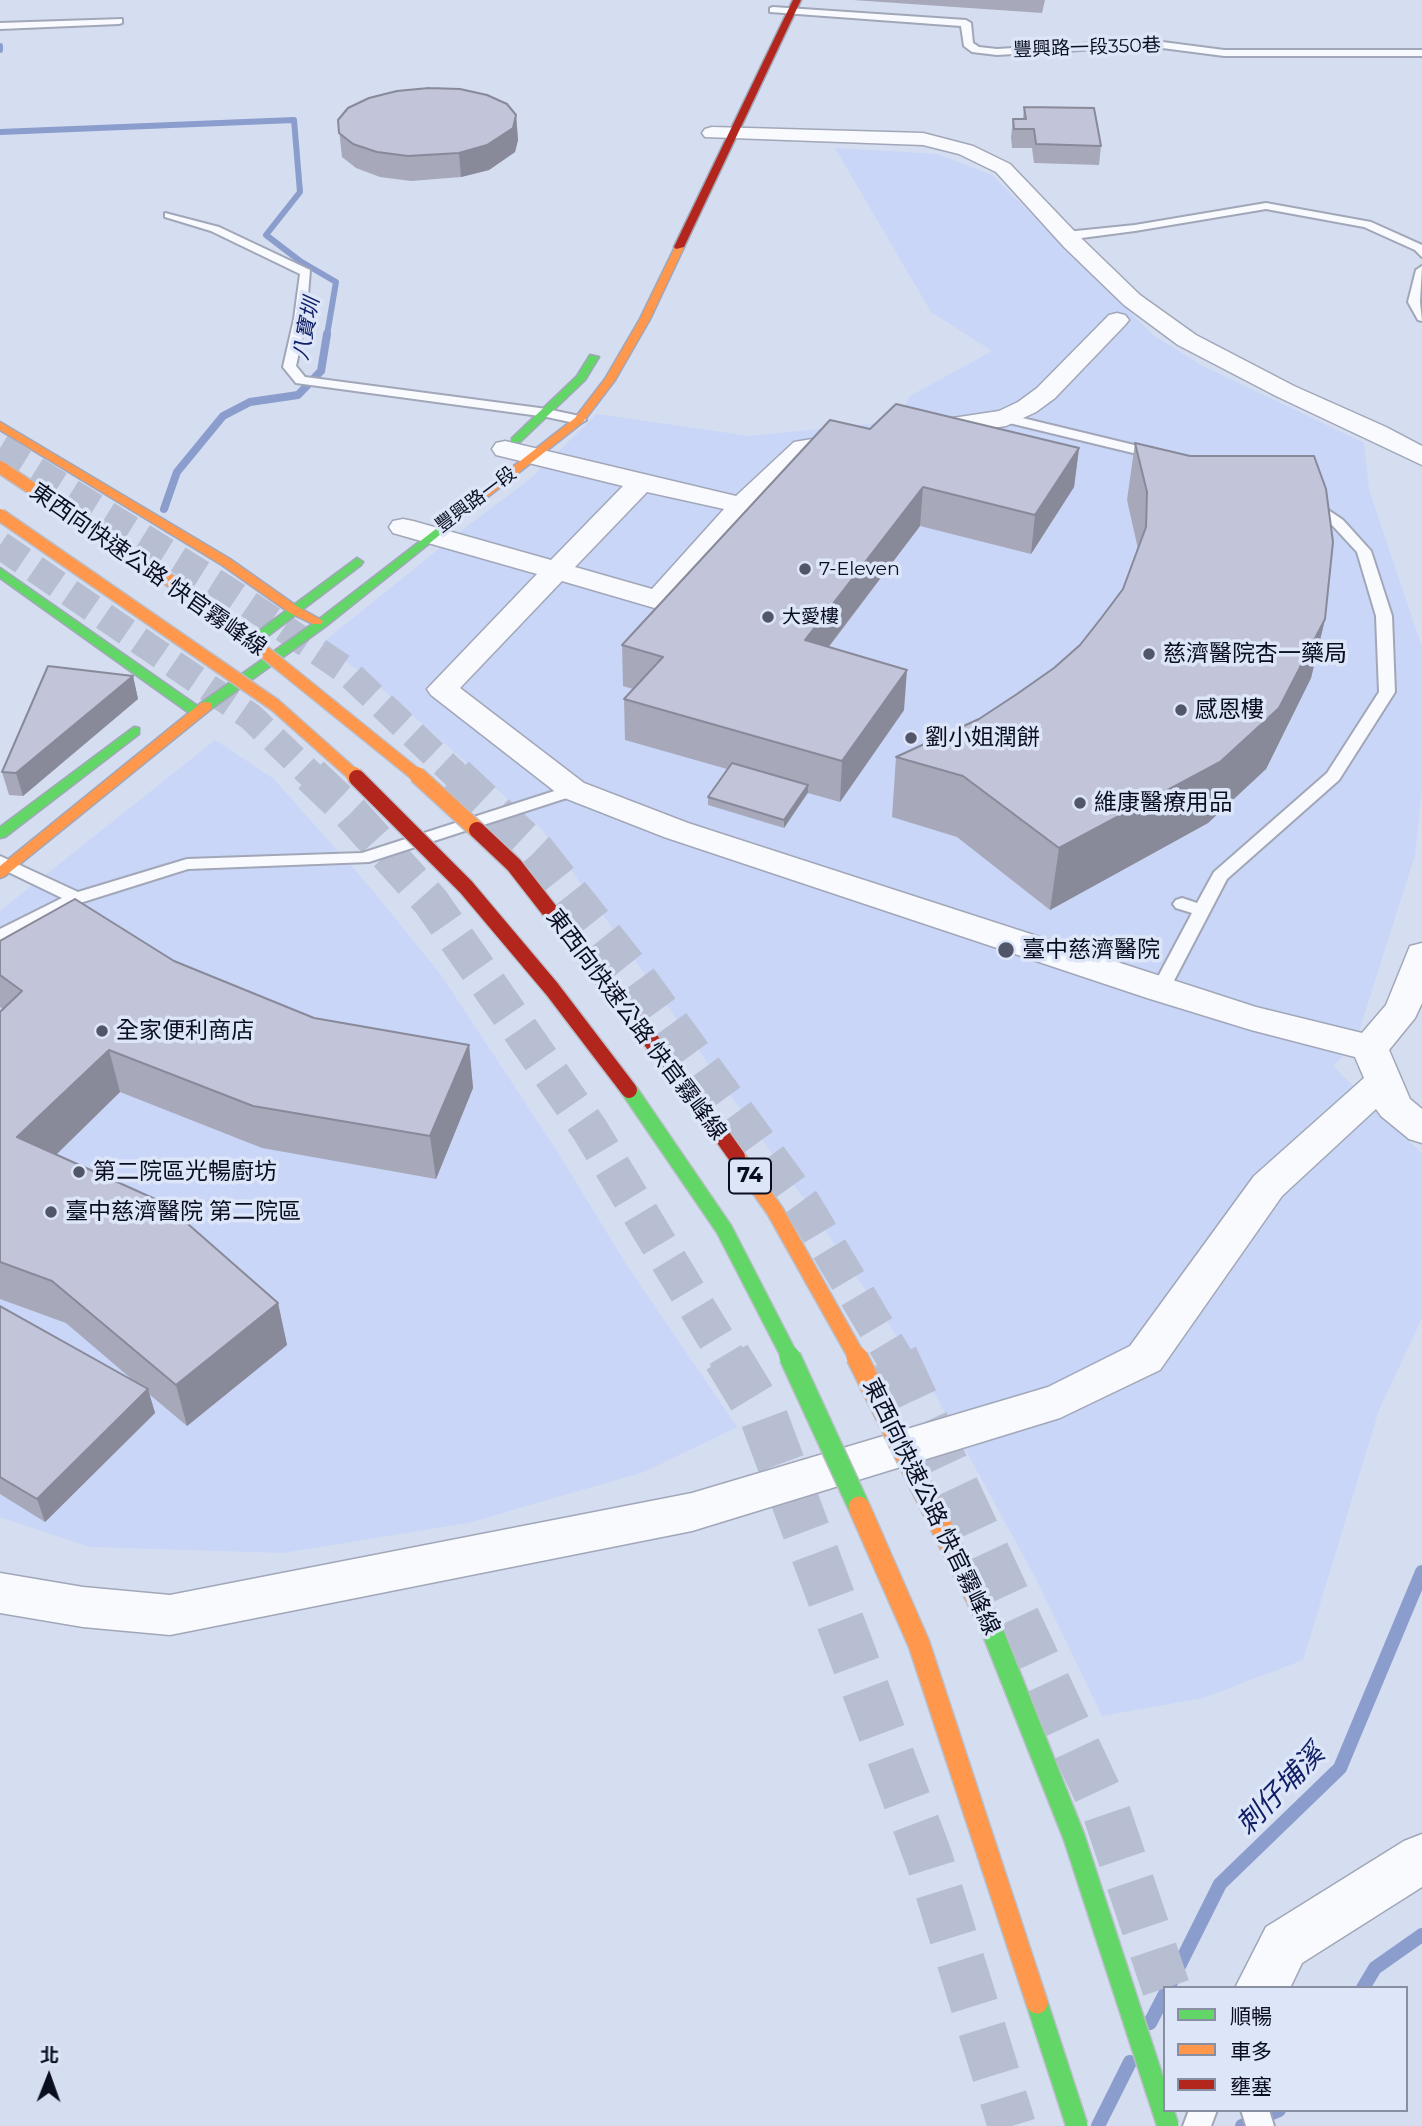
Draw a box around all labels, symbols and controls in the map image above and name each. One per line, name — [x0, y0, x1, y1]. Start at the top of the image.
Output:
street label: 豐興路一段350巷 — [1013, 34, 1161, 62]
water label: 八寶圳 — [289, 296, 325, 362]
street label: 豐興路一段 — [431, 462, 521, 538]
street label: 東西向快速公路 快官霧峰線 — [25, 478, 271, 662]
place label: 7-Eleven — [819, 558, 900, 580]
marker: 7-Eleven — [797, 561, 813, 577]
place label: 大愛樓 — [782, 606, 839, 628]
marker: 大愛樓 — [760, 609, 776, 625]
place label: 慈濟醫院杏一藥局 — [1163, 640, 1347, 668]
marker: 慈濟醫院杏一藥局 — [1141, 646, 1157, 662]
place label: 感恩樓 — [1195, 696, 1264, 724]
marker: 感恩樓 — [1173, 702, 1189, 718]
place label: 劉小姐潤餅 — [925, 724, 1040, 752]
marker: 劉小姐潤餅 — [903, 730, 919, 746]
place label: 維康醫療用品 — [1094, 789, 1232, 817]
marker: 維康醫療用品 — [1072, 795, 1088, 811]
street label: 東西向快速公路 快官霧峰線 — [540, 904, 732, 1146]
place label: 臺中慈濟醫院 — [1022, 936, 1160, 964]
marker: 臺中慈濟醫院 — [996, 940, 1016, 960]
place label: 全家便利商店 — [116, 1017, 254, 1045]
marker: 全家便利商店 — [94, 1023, 110, 1039]
place label: 第二院區光暢廚坊 — [93, 1158, 277, 1186]
road number: 74 — [729, 1158, 771, 1194]
marker: 第二院區光暢廚坊 — [71, 1164, 87, 1180]
place label: 臺中慈濟醫院 第二院區 — [65, 1198, 301, 1226]
marker: 臺中慈濟醫院 第二院區 — [43, 1204, 59, 1220]
street label: 東西向快速公路 快官霧峰線 — [857, 1374, 1005, 1640]
water label: 刺仔埔溪 — [1230, 1738, 1332, 1842]
legend — [1163, 1986, 1408, 2112]
text: 順暢 — [1230, 2004, 1272, 2029]
text: 車多 — [1230, 2039, 1272, 2064]
north arrow — [14, 2042, 84, 2112]
text: 北 — [40, 2044, 59, 2067]
text: 壅塞 — [1230, 2074, 1272, 2099]

